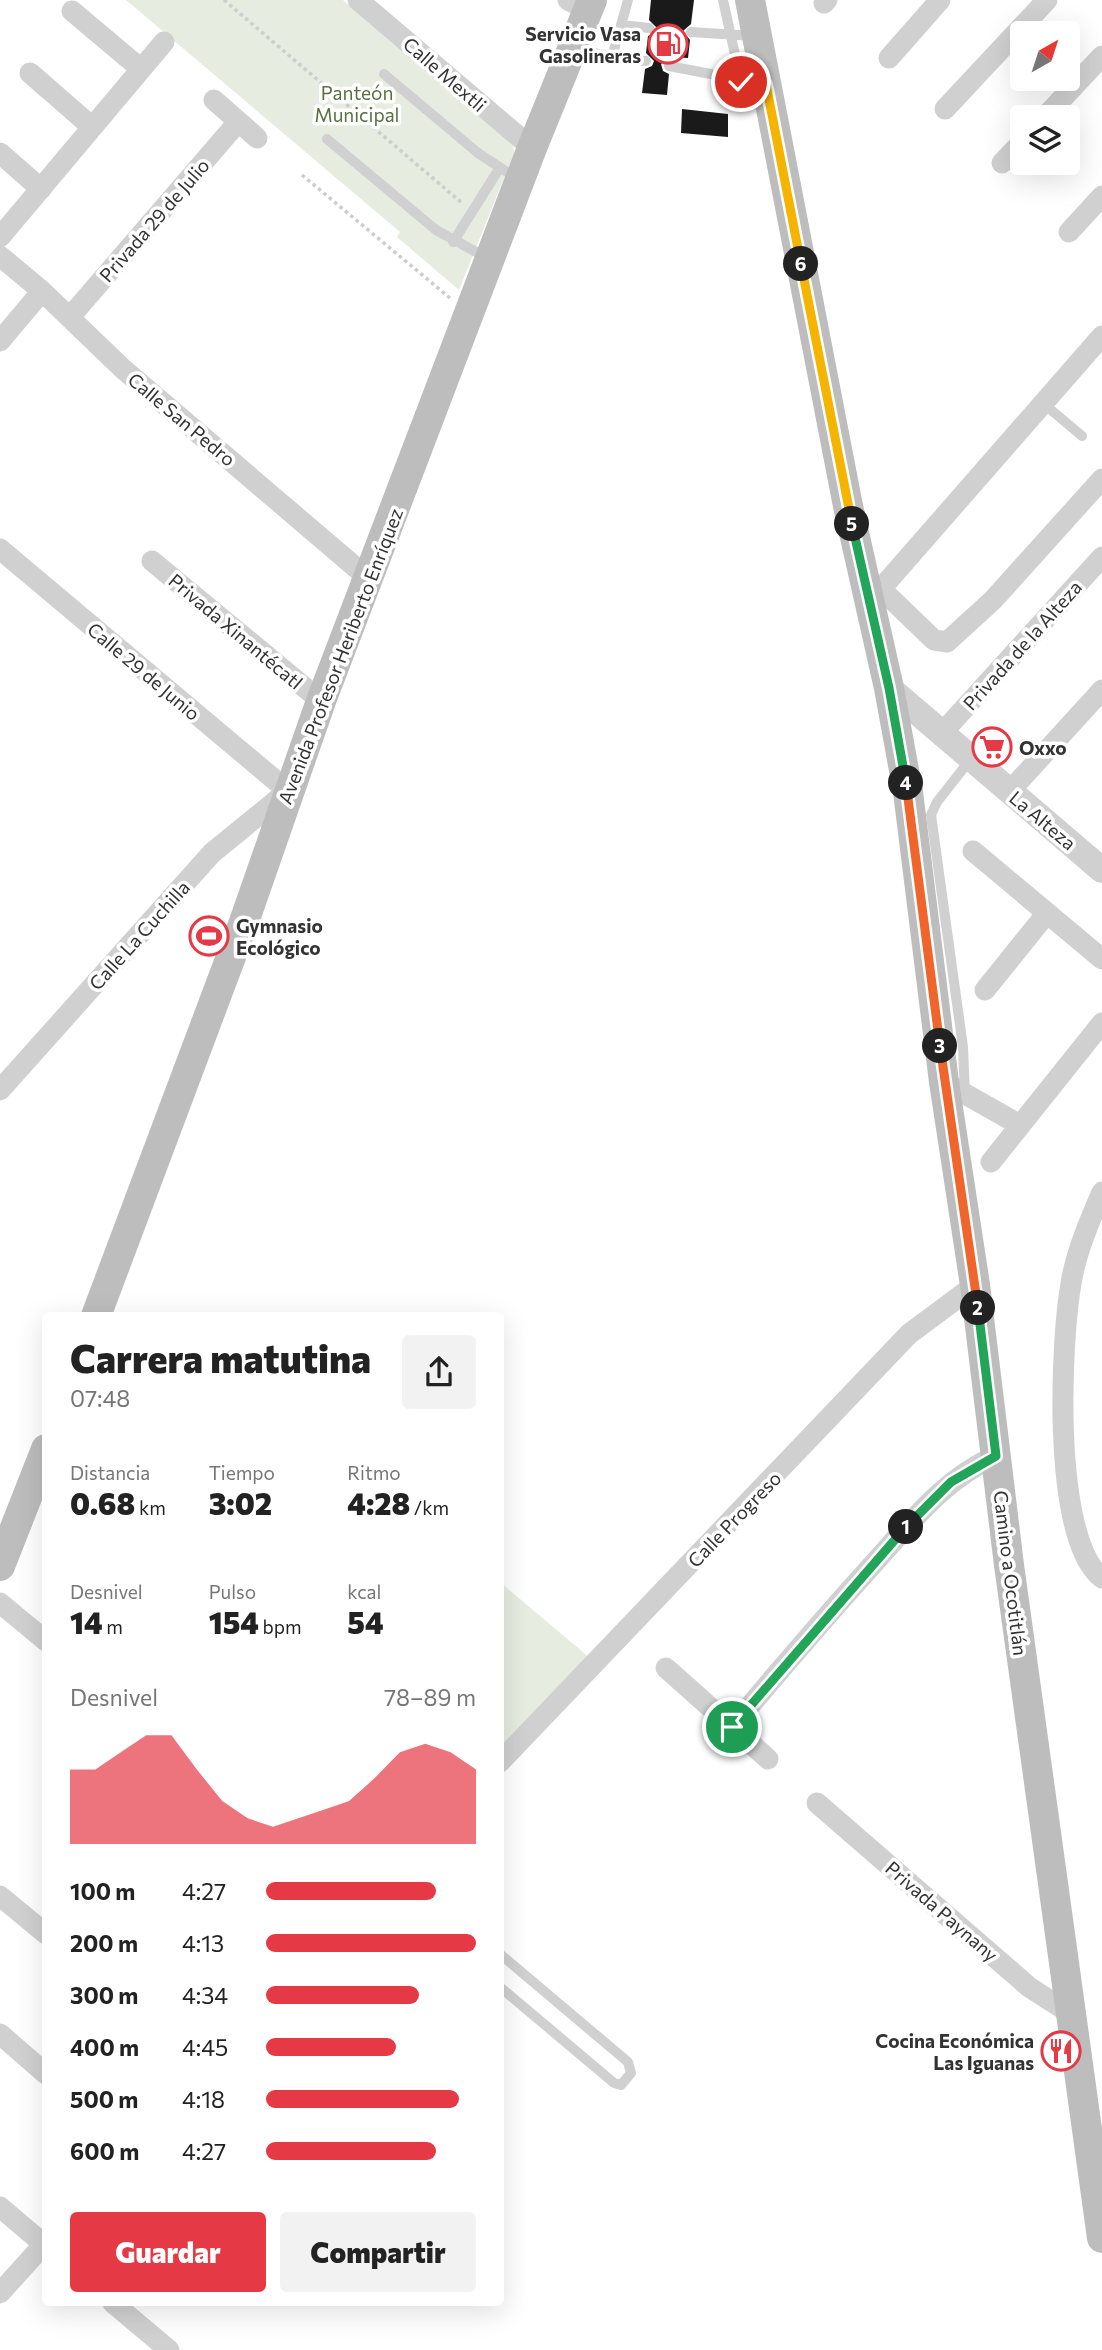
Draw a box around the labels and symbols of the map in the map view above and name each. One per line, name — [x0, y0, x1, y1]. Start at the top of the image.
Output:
north arrow — [1010, 21, 1080, 91]
place label: Servicio Vasa Gasolineras — [525, 22, 641, 67]
fuel station icon: Servicio Vasa Gasolineras — [647, 23, 689, 65]
street label: Calle Mextli — [399, 32, 491, 116]
pin — [711, 52, 771, 112]
park label: Panteón Municipal — [315, 81, 399, 126]
street label: Privada 29 de Julio — [94, 154, 214, 286]
pin: 6 — [784, 246, 818, 282]
street label: Calle San Pedro — [124, 367, 240, 471]
street label: Avenida Profesor Heriberto Enríquez — [273, 505, 407, 807]
pin: 5 — [834, 506, 870, 542]
street label: Privada Xinantécatl — [164, 568, 308, 694]
street label: Privada de la Alteza — [958, 575, 1086, 715]
street label: Calle 29 de Junio — [83, 617, 205, 725]
supermarket icon: Oxxo — [971, 726, 1013, 768]
place label: Oxxo — [1019, 736, 1067, 759]
pin: 4 — [888, 766, 923, 800]
street label: La Alteza — [1005, 786, 1081, 854]
street label: Calle La Cuchilla — [84, 876, 194, 994]
place label: Gymnasio Ecológico — [236, 914, 323, 959]
sports icon: Gymnasio Ecológico — [188, 915, 230, 957]
pin: 3 — [922, 1028, 958, 1064]
pin: 2 — [960, 1290, 996, 1326]
street label: Calle Progreso — [683, 1466, 785, 1572]
street label: Camino a Ocotitlán — [989, 1489, 1033, 1657]
pin: 1 — [888, 1510, 923, 1544]
pin — [702, 1697, 762, 1757]
street label: Privada Paynany — [881, 1856, 1003, 1966]
place label: Cocina Económica Las Iguanas — [875, 2029, 1034, 2074]
restaurant icon: Cocina Económica Las Iguanas — [1040, 2030, 1082, 2072]

